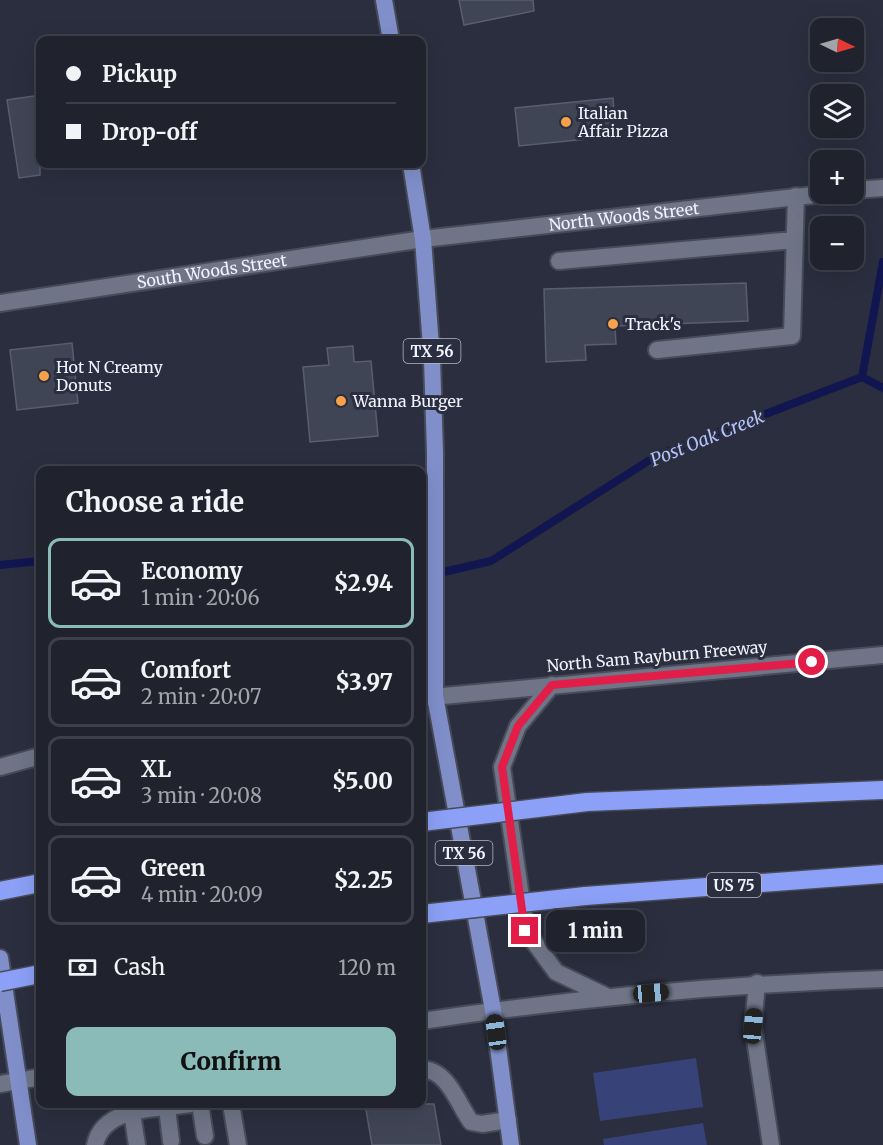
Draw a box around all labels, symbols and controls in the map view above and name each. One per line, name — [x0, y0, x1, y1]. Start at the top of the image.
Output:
north arrow — [810, 18, 864, 72]
map controls — [810, 18, 864, 270]
text: Pickup — [102, 60, 177, 88]
button: layers — [810, 84, 864, 138]
place label: Italian Affair Pizza — [577, 103, 669, 141]
marker: Italian Affair Pizza — [559, 115, 573, 129]
text: Drop-off — [102, 118, 197, 146]
button: + — [810, 150, 864, 204]
street label: North Woods Street — [548, 198, 701, 235]
button: − — [810, 216, 864, 270]
street label: South Woods Street — [135, 250, 289, 292]
place label: Track's — [625, 314, 681, 334]
marker: Track's — [606, 317, 620, 331]
road number: TX 56 — [404, 339, 460, 363]
place label: Hot N Creamy Donuts — [56, 357, 164, 395]
marker: Hot N Creamy Donuts — [37, 369, 51, 383]
place label: Wanna Burger — [352, 391, 463, 411]
marker: Wanna Burger — [334, 394, 348, 408]
water label: Post Oak Creek — [647, 405, 768, 471]
text: Choose a ride — [66, 485, 244, 519]
icon: car — [69, 556, 123, 610]
text: Economy — [141, 557, 242, 585]
text: $2.94 — [334, 569, 393, 597]
text: 1 min · 20:06 — [141, 585, 260, 610]
street label: North Sam Rayburn Freeway — [546, 636, 769, 676]
route start — [798, 648, 825, 675]
icon: car — [69, 655, 123, 709]
text: Comfort — [141, 656, 231, 684]
text: $3.97 — [335, 668, 393, 696]
text: 2 min · 20:07 — [141, 684, 261, 709]
icon: car — [69, 754, 123, 808]
text: XL — [141, 755, 171, 783]
text: $5.00 — [332, 767, 393, 795]
text: 3 min · 20:08 — [141, 783, 262, 808]
road number: TX 56 — [436, 841, 492, 865]
icon: car — [69, 853, 123, 907]
text: Green — [141, 854, 205, 882]
text: $2.25 — [334, 866, 393, 894]
road number: US 75 — [707, 873, 761, 897]
text: 4 min · 20:09 — [141, 882, 263, 907]
callout: 1 min — [546, 910, 645, 952]
route end — [511, 917, 538, 944]
text: 1 min — [568, 918, 623, 943]
icon: cash — [66, 951, 99, 984]
text: Cash — [114, 953, 165, 981]
text: 120 m — [338, 955, 396, 980]
car — [632, 982, 670, 1004]
car — [742, 1007, 764, 1045]
car — [485, 1013, 507, 1051]
button: Confirm — [66, 1027, 396, 1096]

